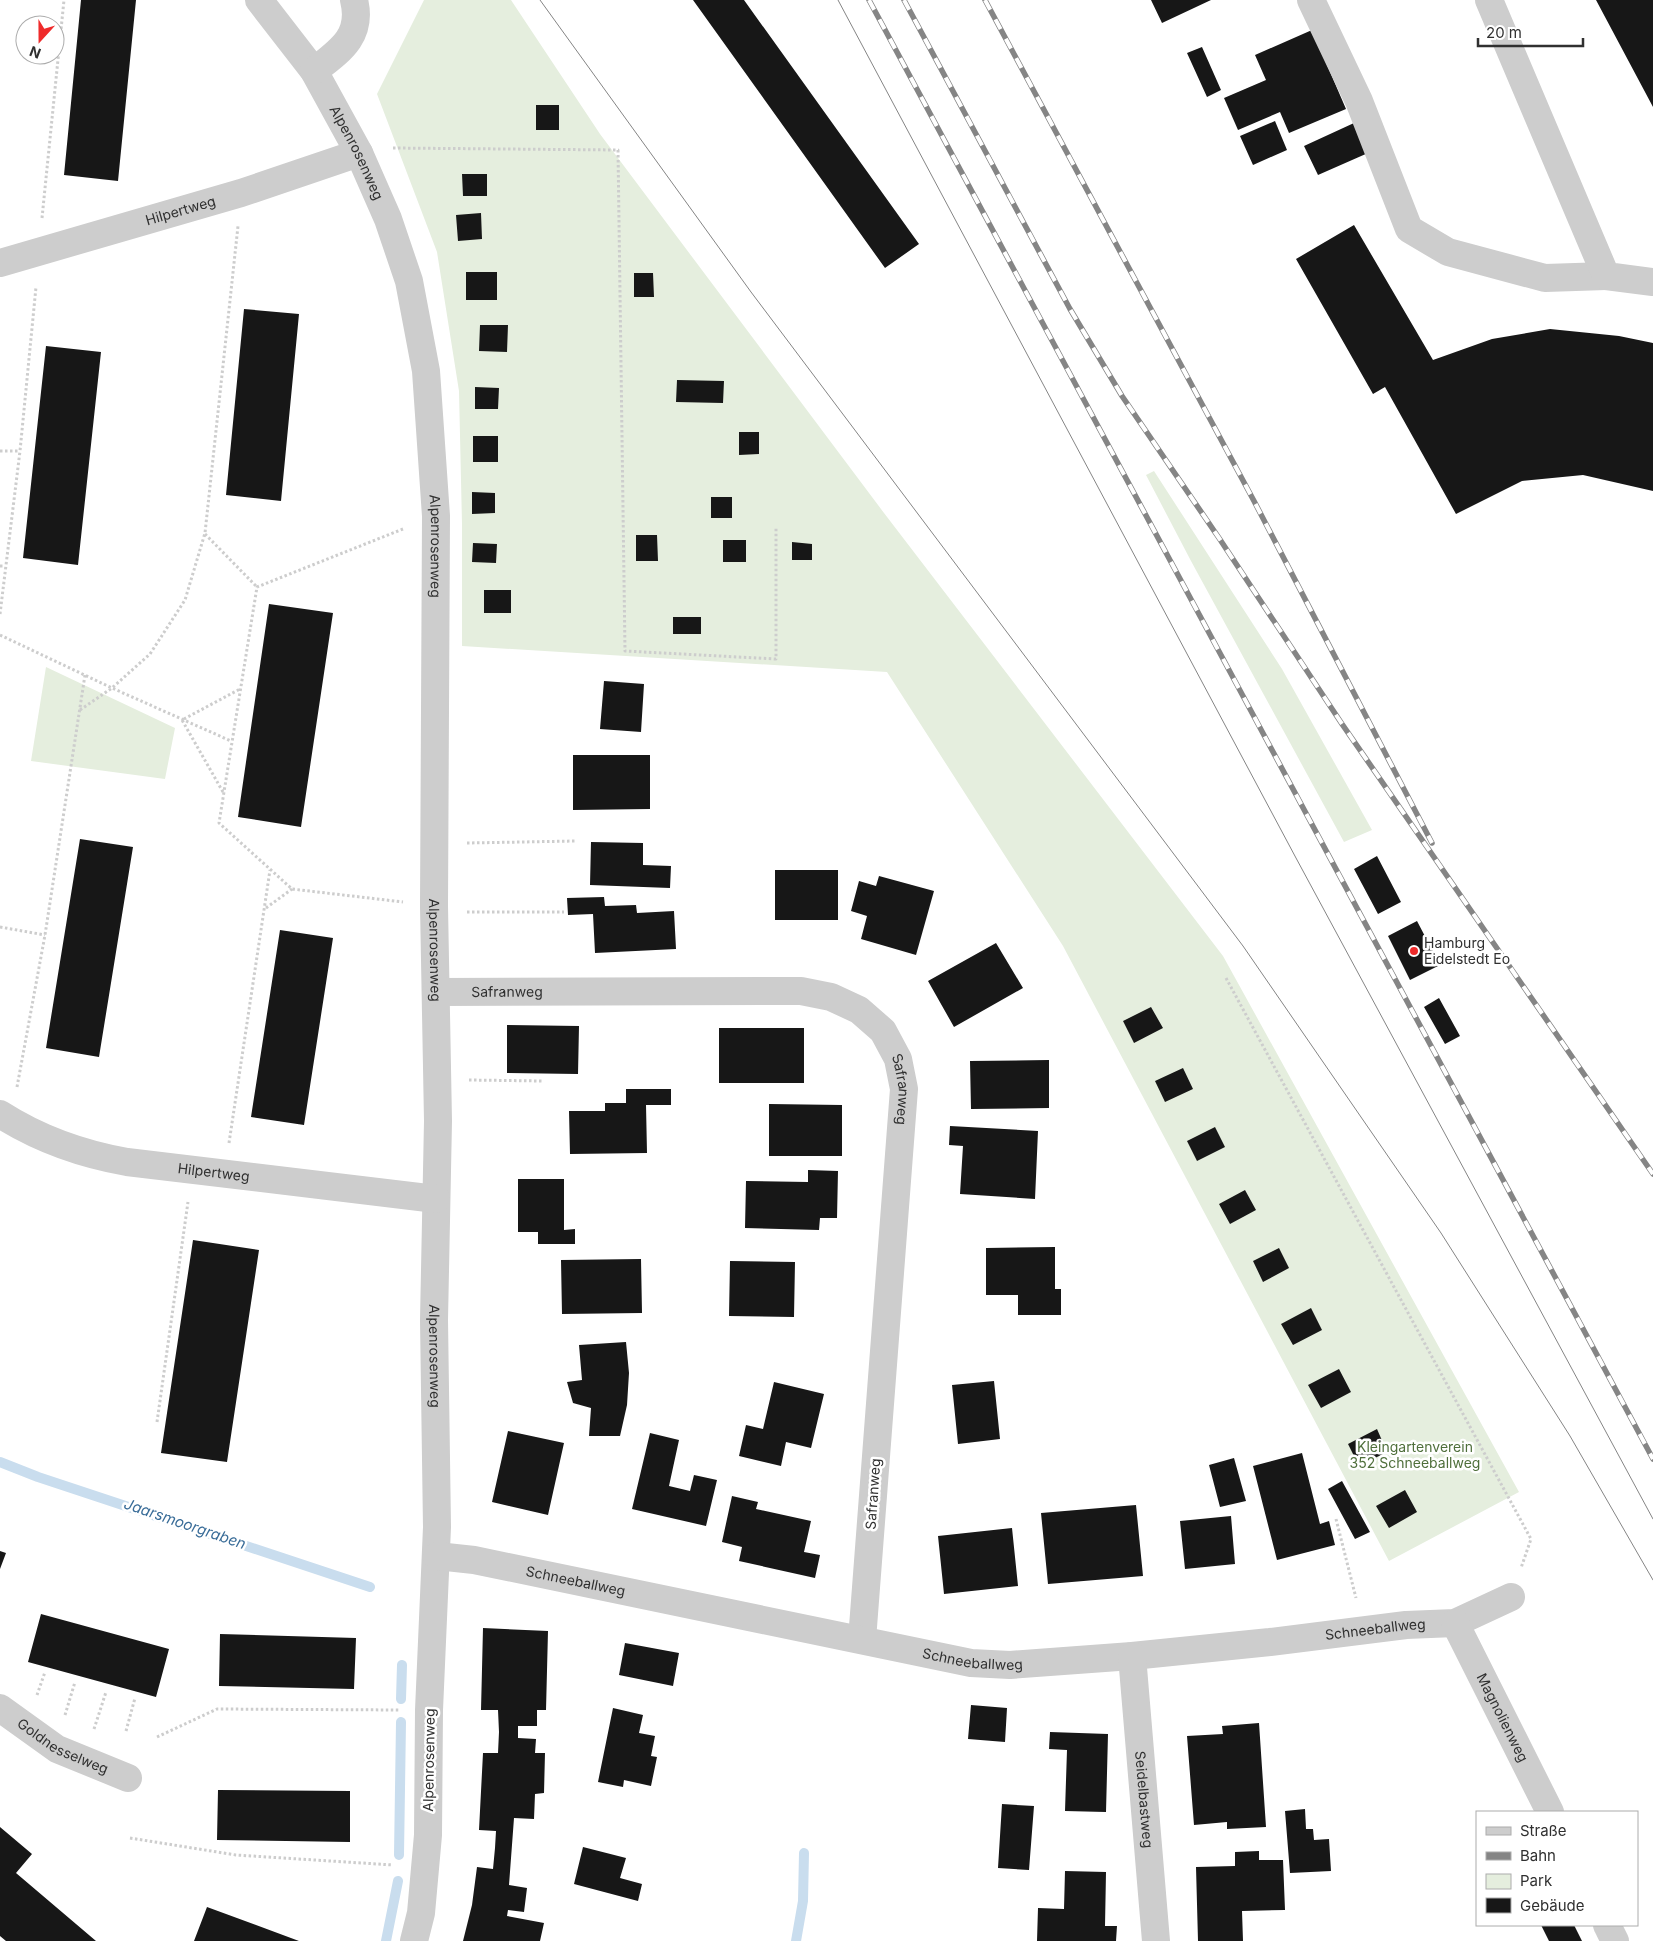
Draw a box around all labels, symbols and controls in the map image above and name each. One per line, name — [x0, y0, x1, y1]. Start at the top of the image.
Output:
north arrow — [15, 15, 65, 65]
scale bar — [1478, 15, 1583, 47]
text: 20 m — [1486, 23, 1522, 42]
text: N — [27, 43, 43, 62]
street label: Alpenrosenweg — [326, 102, 387, 202]
street label: Hilpertweg — [143, 192, 217, 228]
street label: Alpenrosenweg — [427, 494, 445, 598]
street label: Alpenrosenweg — [426, 898, 445, 1002]
place label: Hamburg Eidelstedt Eo — [1424, 934, 1510, 967]
marker: Hamburg Eidelstedt Eo — [1408, 945, 1420, 957]
street label: Safranweg — [471, 983, 543, 1000]
street label: Safranweg — [889, 1050, 913, 1126]
street label: Hilpertweg — [177, 1159, 251, 1185]
street label: Alpenrosenweg — [426, 1304, 444, 1408]
park label: Kleingartenverein 352 Schneeballweg — [1350, 1438, 1480, 1471]
street label: Safranweg — [862, 1458, 883, 1530]
water label: Jaarsmoorgraben — [122, 1494, 249, 1553]
street label: Schneeballweg — [524, 1562, 627, 1599]
street label: Schneeballweg — [1324, 1615, 1426, 1643]
street label: Schneeballweg — [921, 1644, 1023, 1673]
street label: Magnolienweg — [1474, 1670, 1532, 1765]
street label: Alpenrosenweg — [419, 1708, 438, 1812]
street label: Goldnesselweg — [14, 1714, 111, 1777]
street label: Seidelbastweg — [1132, 1750, 1157, 1849]
legend — [1476, 1811, 1638, 1926]
text: Straße — [1520, 1821, 1567, 1840]
text: Bahn — [1520, 1846, 1556, 1865]
text: Park — [1520, 1871, 1553, 1890]
text: Gebäude — [1520, 1896, 1585, 1915]

